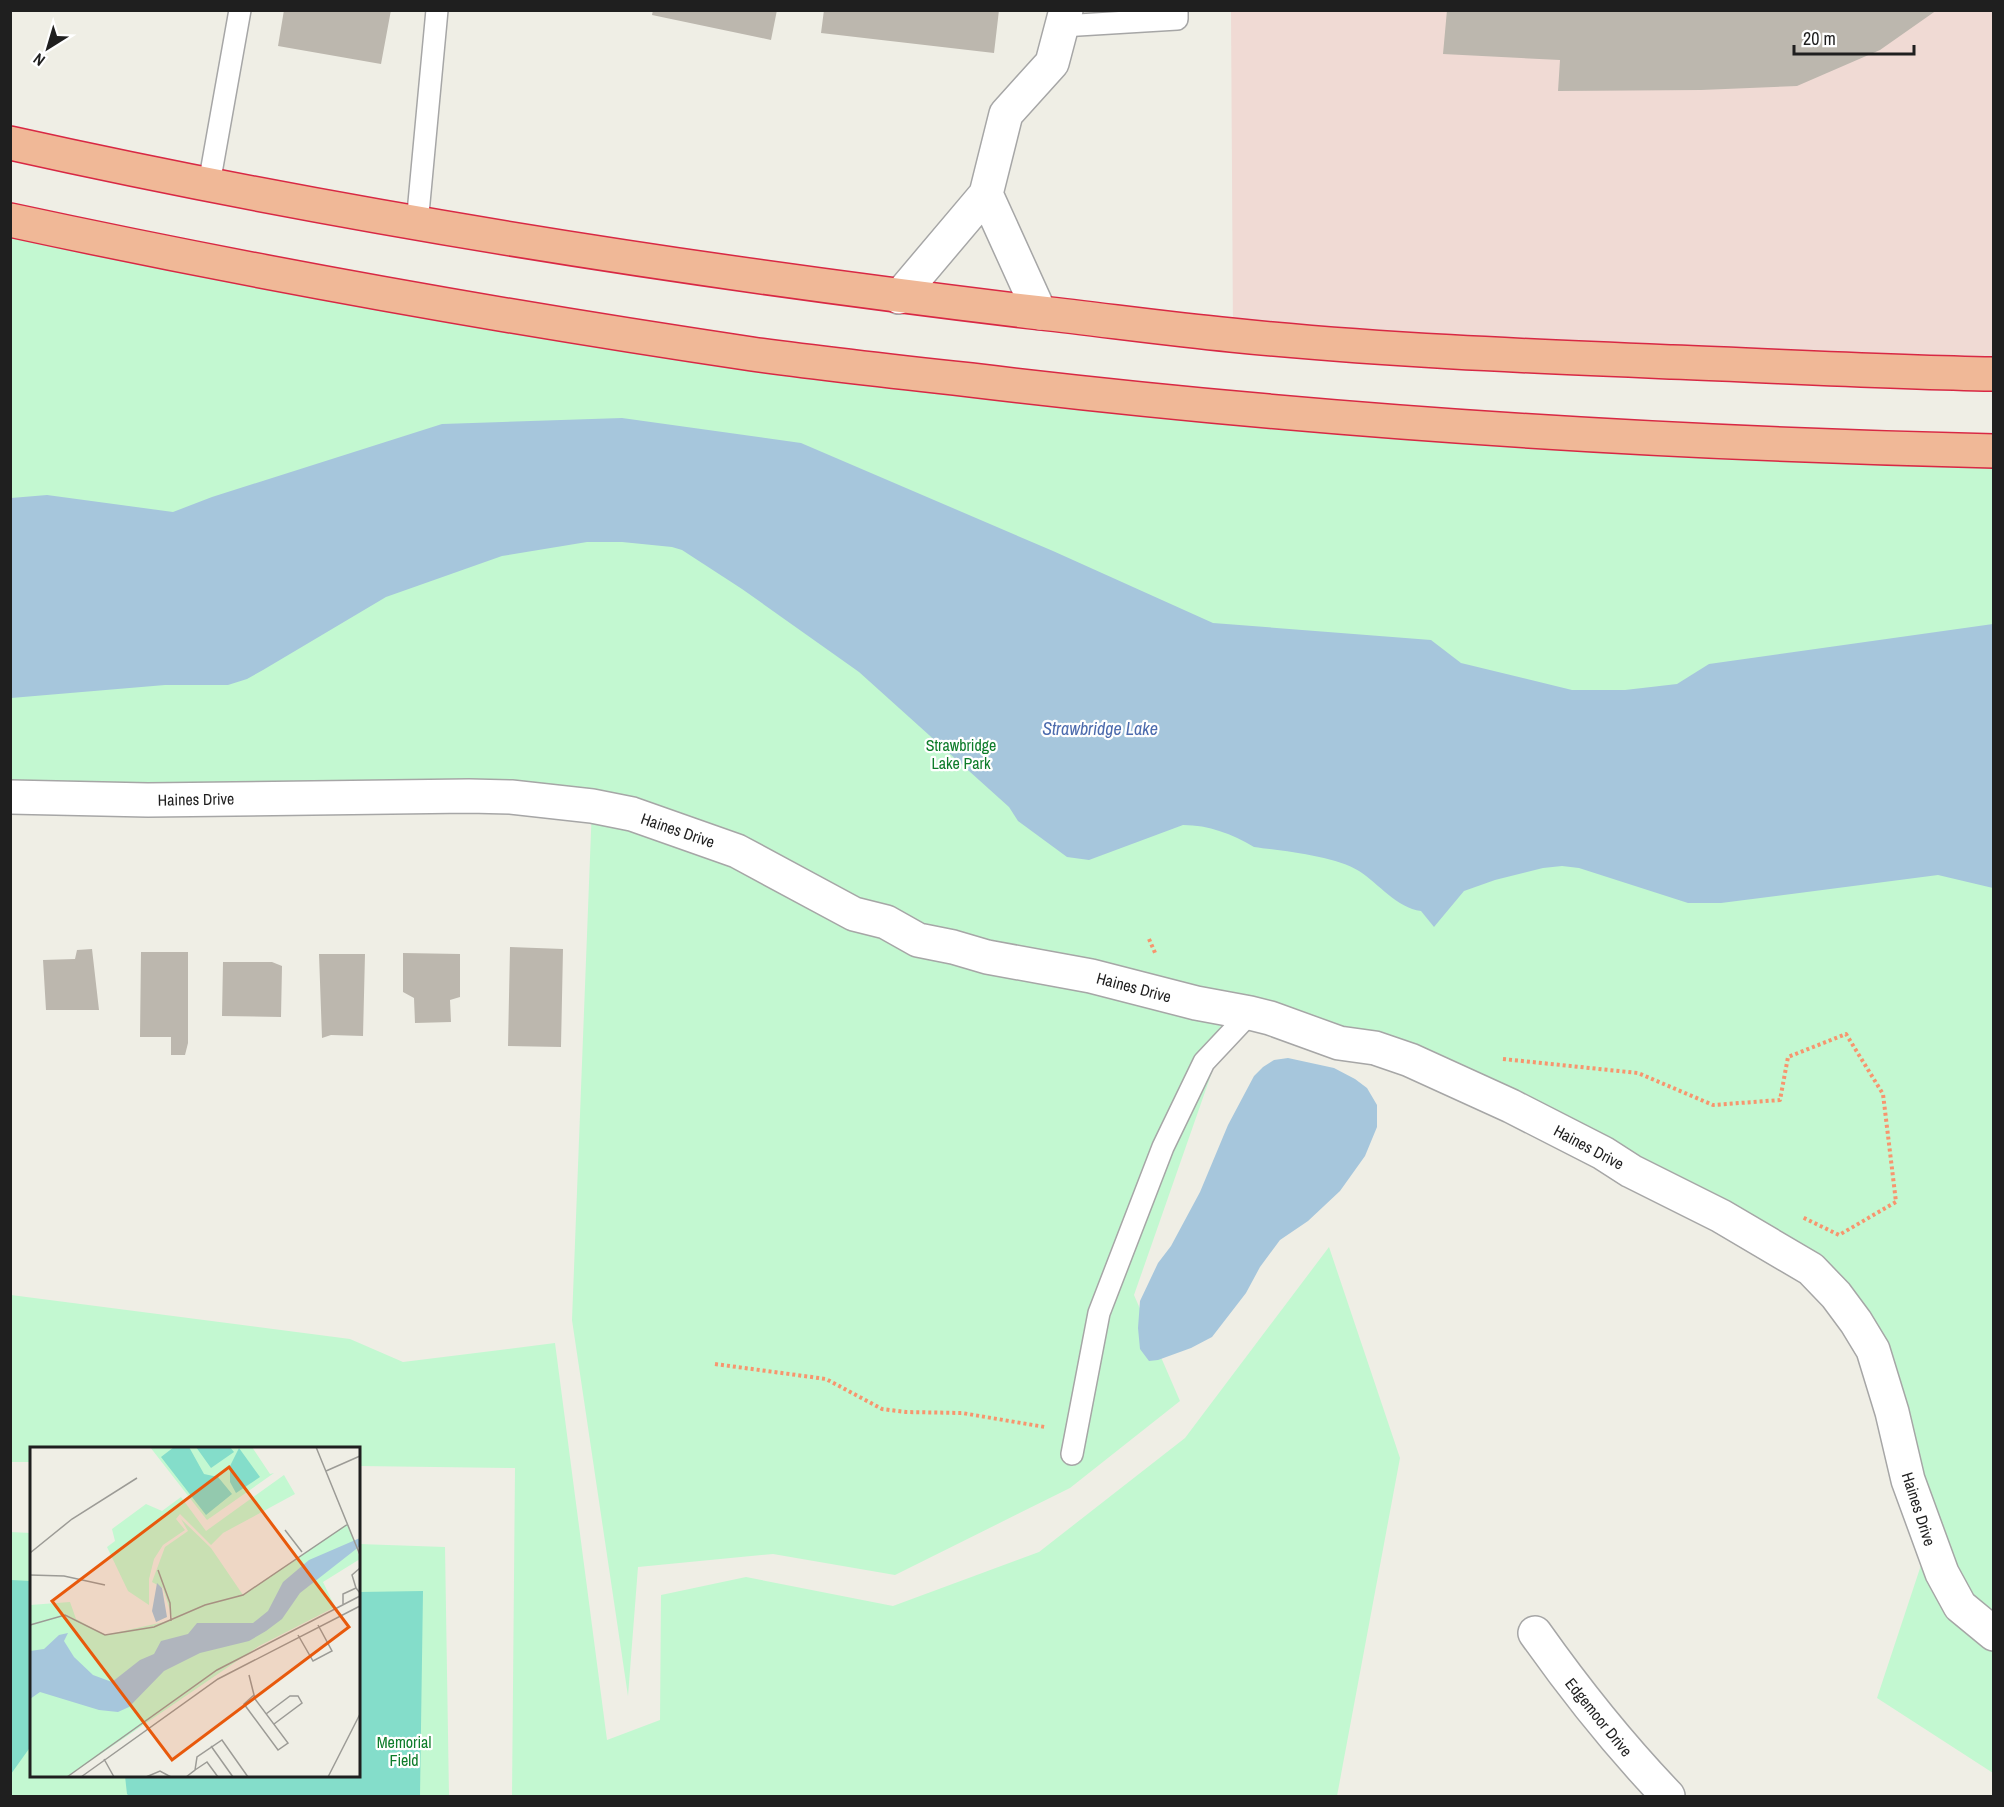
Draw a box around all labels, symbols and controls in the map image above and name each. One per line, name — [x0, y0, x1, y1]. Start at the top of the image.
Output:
north arrow — [18, 18, 78, 78]
scale bar — [1794, 18, 1914, 56]
text: 20 m — [1803, 26, 1836, 51]
text: N — [29, 48, 49, 72]
water label: Strawbridge Lake — [1042, 716, 1158, 741]
park label: Strawbridge Lake Park — [926, 734, 996, 774]
street label: Haines Drive — [158, 787, 234, 811]
street label: Haines Drive — [638, 807, 718, 853]
street label: Haines Drive — [1094, 966, 1174, 1008]
street label: Haines Drive — [1550, 1119, 1628, 1175]
inset map — [30, 1447, 360, 1777]
street label: Haines Drive — [1897, 1469, 1941, 1549]
street label: Edgemoor Drive — [1560, 1673, 1638, 1761]
park label: Memorial Field — [377, 1731, 431, 1771]

